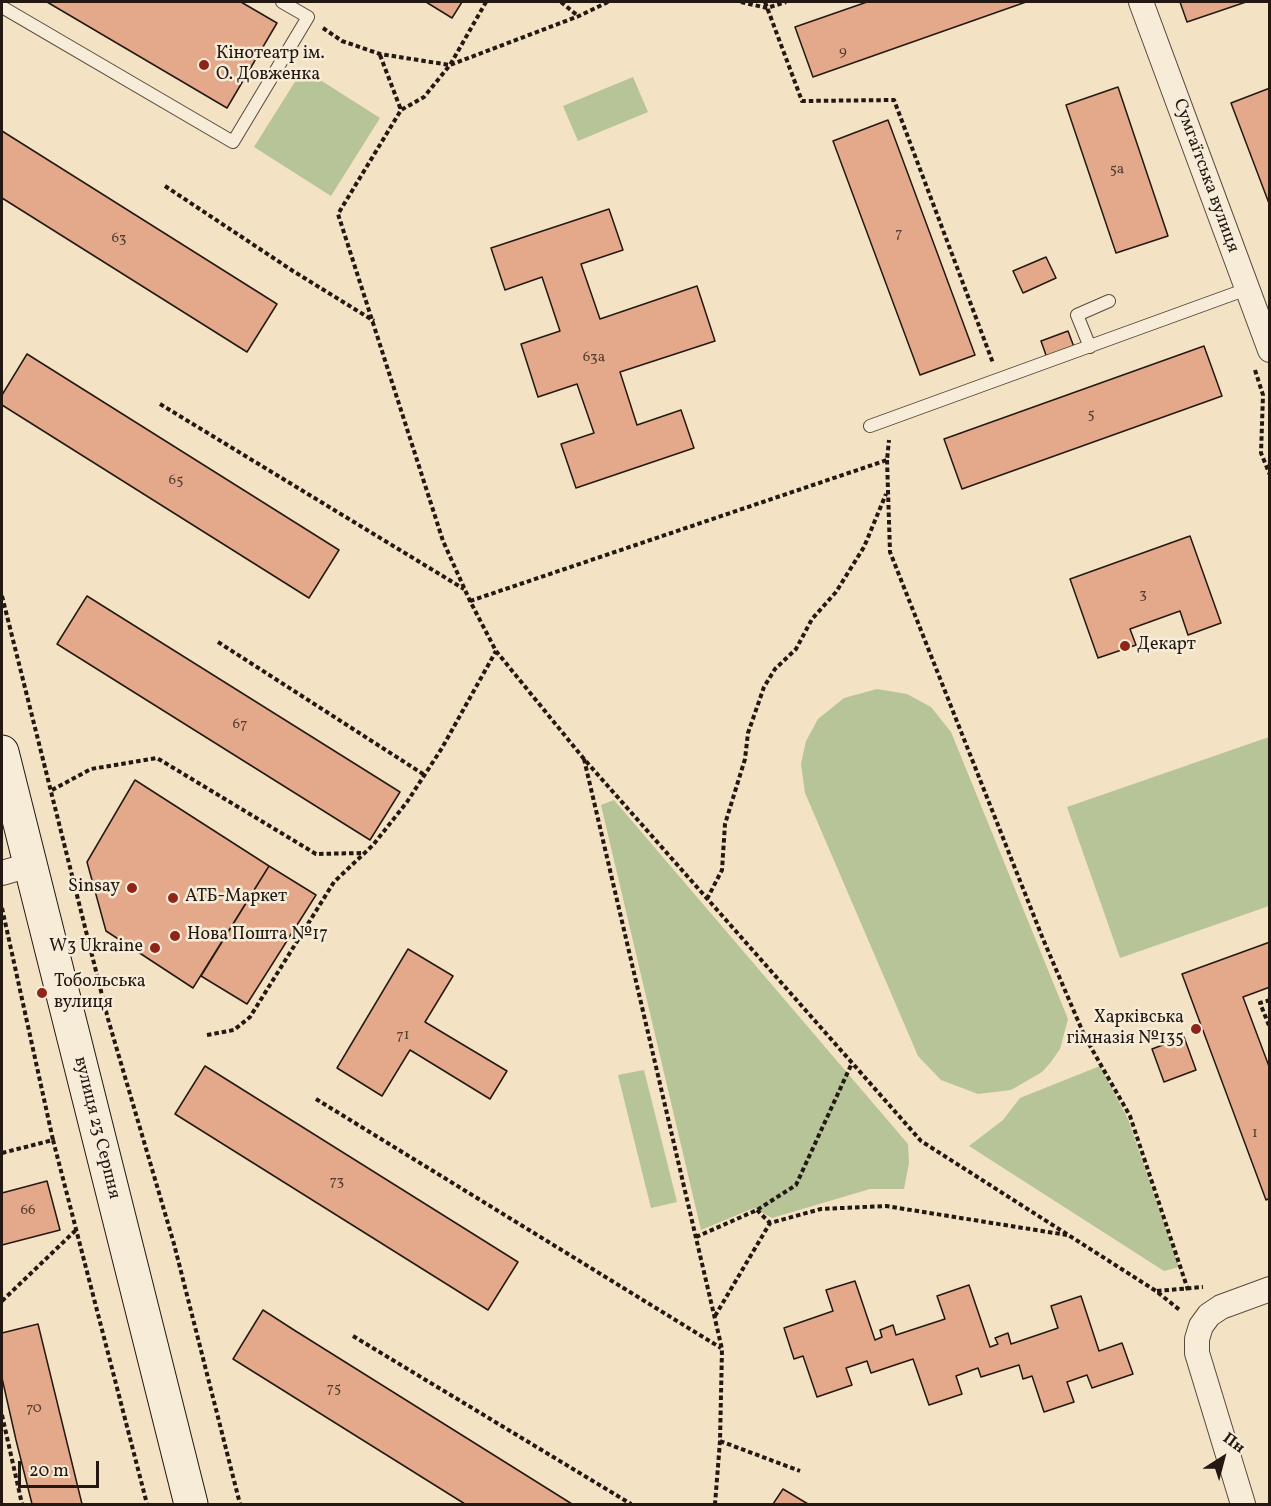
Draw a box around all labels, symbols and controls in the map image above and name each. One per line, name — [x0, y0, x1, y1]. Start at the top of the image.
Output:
house number: 9 — [839, 43, 847, 61]
place label: Кінотеатр ім. О. Довженка — [216, 44, 325, 86]
marker: Кінотеатр ім. О. Довженка — [197, 58, 211, 72]
street label: Сумгаїтська вулиця — [1167, 96, 1243, 256]
house number: 5а — [1110, 161, 1124, 179]
house number: 7 — [895, 225, 903, 243]
house number: 63 — [111, 230, 127, 248]
house number: 63а — [583, 349, 605, 367]
house number: 5 — [1087, 406, 1095, 424]
house number: 65 — [169, 472, 183, 490]
house number: 3 — [1139, 586, 1147, 604]
place label: Декарт — [1137, 635, 1196, 657]
marker: Декарт — [1118, 639, 1132, 653]
house number: 67 — [233, 716, 247, 734]
place label: Sinsay — [68, 877, 120, 899]
marker: Sinsay — [125, 881, 139, 895]
place label: АТБ-Маркет — [185, 887, 287, 909]
marker: АТБ-Маркет — [166, 891, 180, 905]
place label: Нова Пошта №17 — [187, 925, 328, 947]
marker: Нова Пошта №17 — [168, 929, 182, 943]
place label: W3 Ukraine — [49, 937, 143, 959]
marker: W3 Ukraine — [148, 941, 162, 955]
place label: Тобольська вулиця — [54, 972, 146, 1014]
marker: Тобольська вулиця — [35, 986, 49, 1000]
place label: Харківська гімназія №135 — [1066, 1008, 1184, 1050]
marker: Харківська гімназія №135 — [1189, 1022, 1203, 1036]
house number: 71 — [396, 1027, 410, 1045]
street label: вулиця 23 Серпня — [68, 1055, 124, 1201]
house number: 1 — [1252, 1125, 1258, 1143]
house number: 73 — [330, 1173, 344, 1191]
house number: 66 — [20, 1202, 36, 1220]
house number: 75 — [327, 1380, 341, 1398]
house number: 70 — [26, 1400, 42, 1418]
north arrow — [1193, 1428, 1253, 1488]
text: Пн — [1218, 1428, 1249, 1459]
scale bar — [21, 1449, 102, 1487]
text: 20 m — [29, 1459, 69, 1484]

